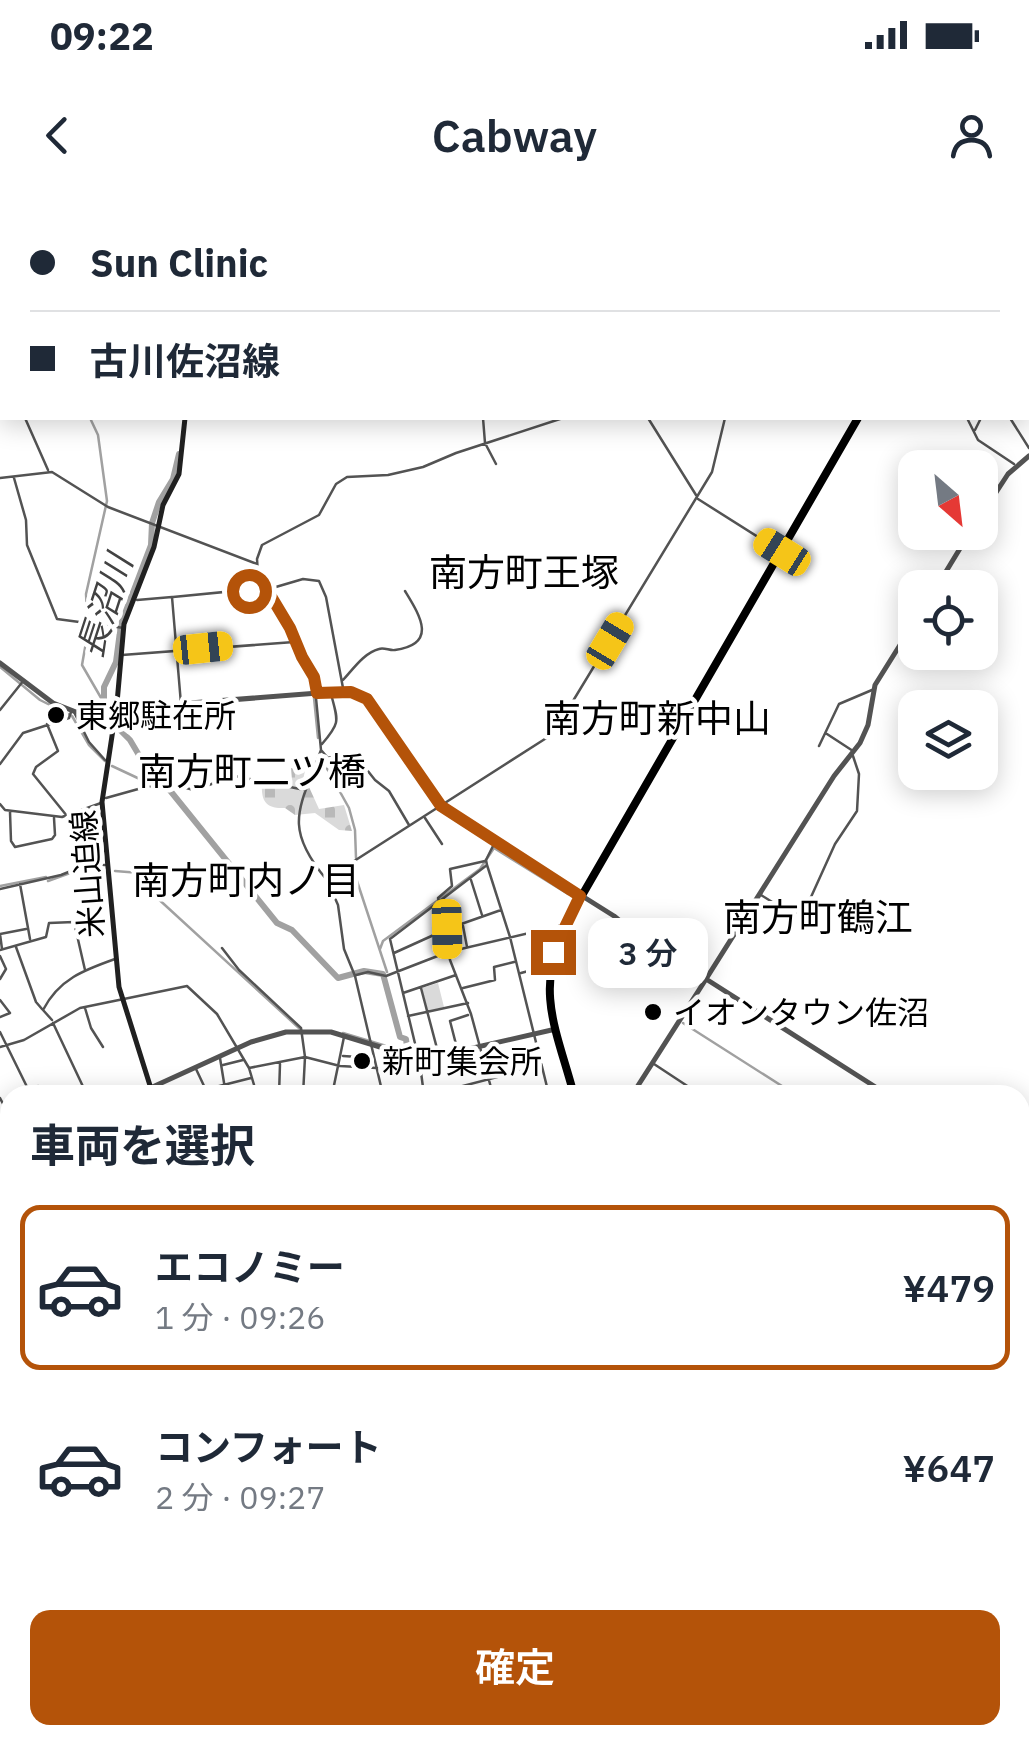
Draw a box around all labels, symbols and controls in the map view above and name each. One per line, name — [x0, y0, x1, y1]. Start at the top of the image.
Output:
text: 09:22 — [50, 11, 154, 60]
text: Cabway — [432, 106, 597, 164]
icon: back — [30, 108, 85, 163]
icon: person — [944, 108, 999, 163]
text: Sun Clinic — [90, 238, 268, 287]
text: 古川佐沼線 — [90, 336, 280, 385]
north arrow — [898, 450, 998, 550]
map controls — [898, 450, 998, 790]
car — [749, 523, 815, 581]
water label: 長沼川 — [66, 545, 143, 663]
district label: 南方町王塚 — [429, 547, 619, 596]
route start — [227, 569, 272, 614]
button: locate — [898, 570, 998, 670]
car — [582, 608, 638, 674]
car — [172, 630, 234, 666]
button: layers — [898, 690, 998, 790]
district label: 南方町新中山 — [543, 693, 771, 742]
place label: 東郷駐在所 — [76, 694, 236, 736]
marker: 東郷駐在所 — [45, 704, 67, 726]
district label: 南方町二ツ橋 — [138, 746, 366, 795]
street label: 米山迫線 — [62, 809, 112, 939]
district label: 南方町内ノ目 — [132, 855, 360, 904]
district label: 南方町鶴江 — [723, 892, 913, 941]
car — [431, 899, 463, 959]
callout: 3 分 — [588, 917, 708, 987]
route end — [531, 930, 576, 975]
text: 3 分 — [619, 932, 677, 974]
place label: イオンタウン佐沼 — [673, 991, 929, 1033]
marker: イオンタウン佐沼 — [642, 1001, 664, 1023]
place label: 新町集会所 — [382, 1040, 542, 1082]
marker: 新町集会所 — [351, 1050, 373, 1072]
text: 車両を選択 — [30, 1116, 255, 1174]
text: エコノミー — [155, 1242, 345, 1291]
icon: car — [35, 1243, 125, 1333]
text: ¥479 — [902, 1263, 995, 1312]
text: 1 分 · 09:26 — [155, 1296, 325, 1338]
text: コンフォート — [155, 1422, 382, 1471]
icon: car — [35, 1423, 125, 1513]
text: ¥647 — [902, 1443, 995, 1492]
text: 2 分 · 09:27 — [155, 1476, 325, 1518]
button: 確定 — [30, 1610, 1000, 1725]

